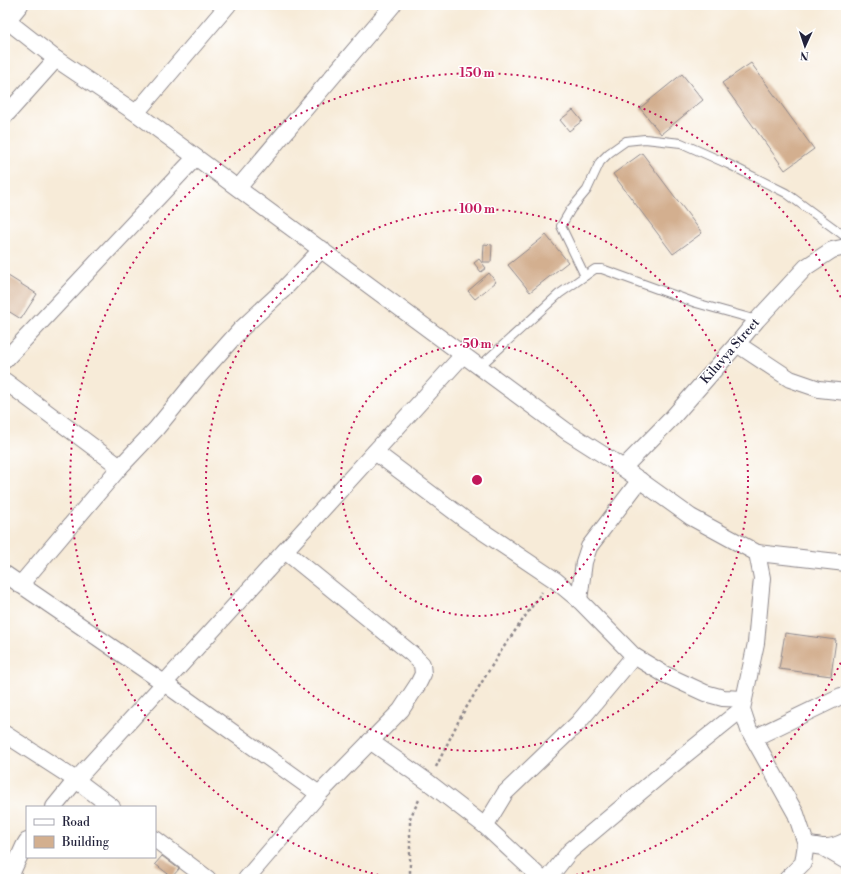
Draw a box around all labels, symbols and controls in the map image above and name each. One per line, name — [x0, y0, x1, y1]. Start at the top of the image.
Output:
north arrow — [785, 26, 825, 66]
text: N — [800, 48, 809, 62]
text: 150 m — [460, 66, 494, 81]
text: 100 m — [459, 202, 495, 217]
street label: Kiluvya Street — [697, 314, 763, 387]
text: 50 m — [462, 337, 492, 352]
centre of rings — [470, 473, 484, 487]
legend — [26, 806, 156, 858]
text: Road — [62, 815, 90, 830]
text: Building — [61, 835, 110, 850]

